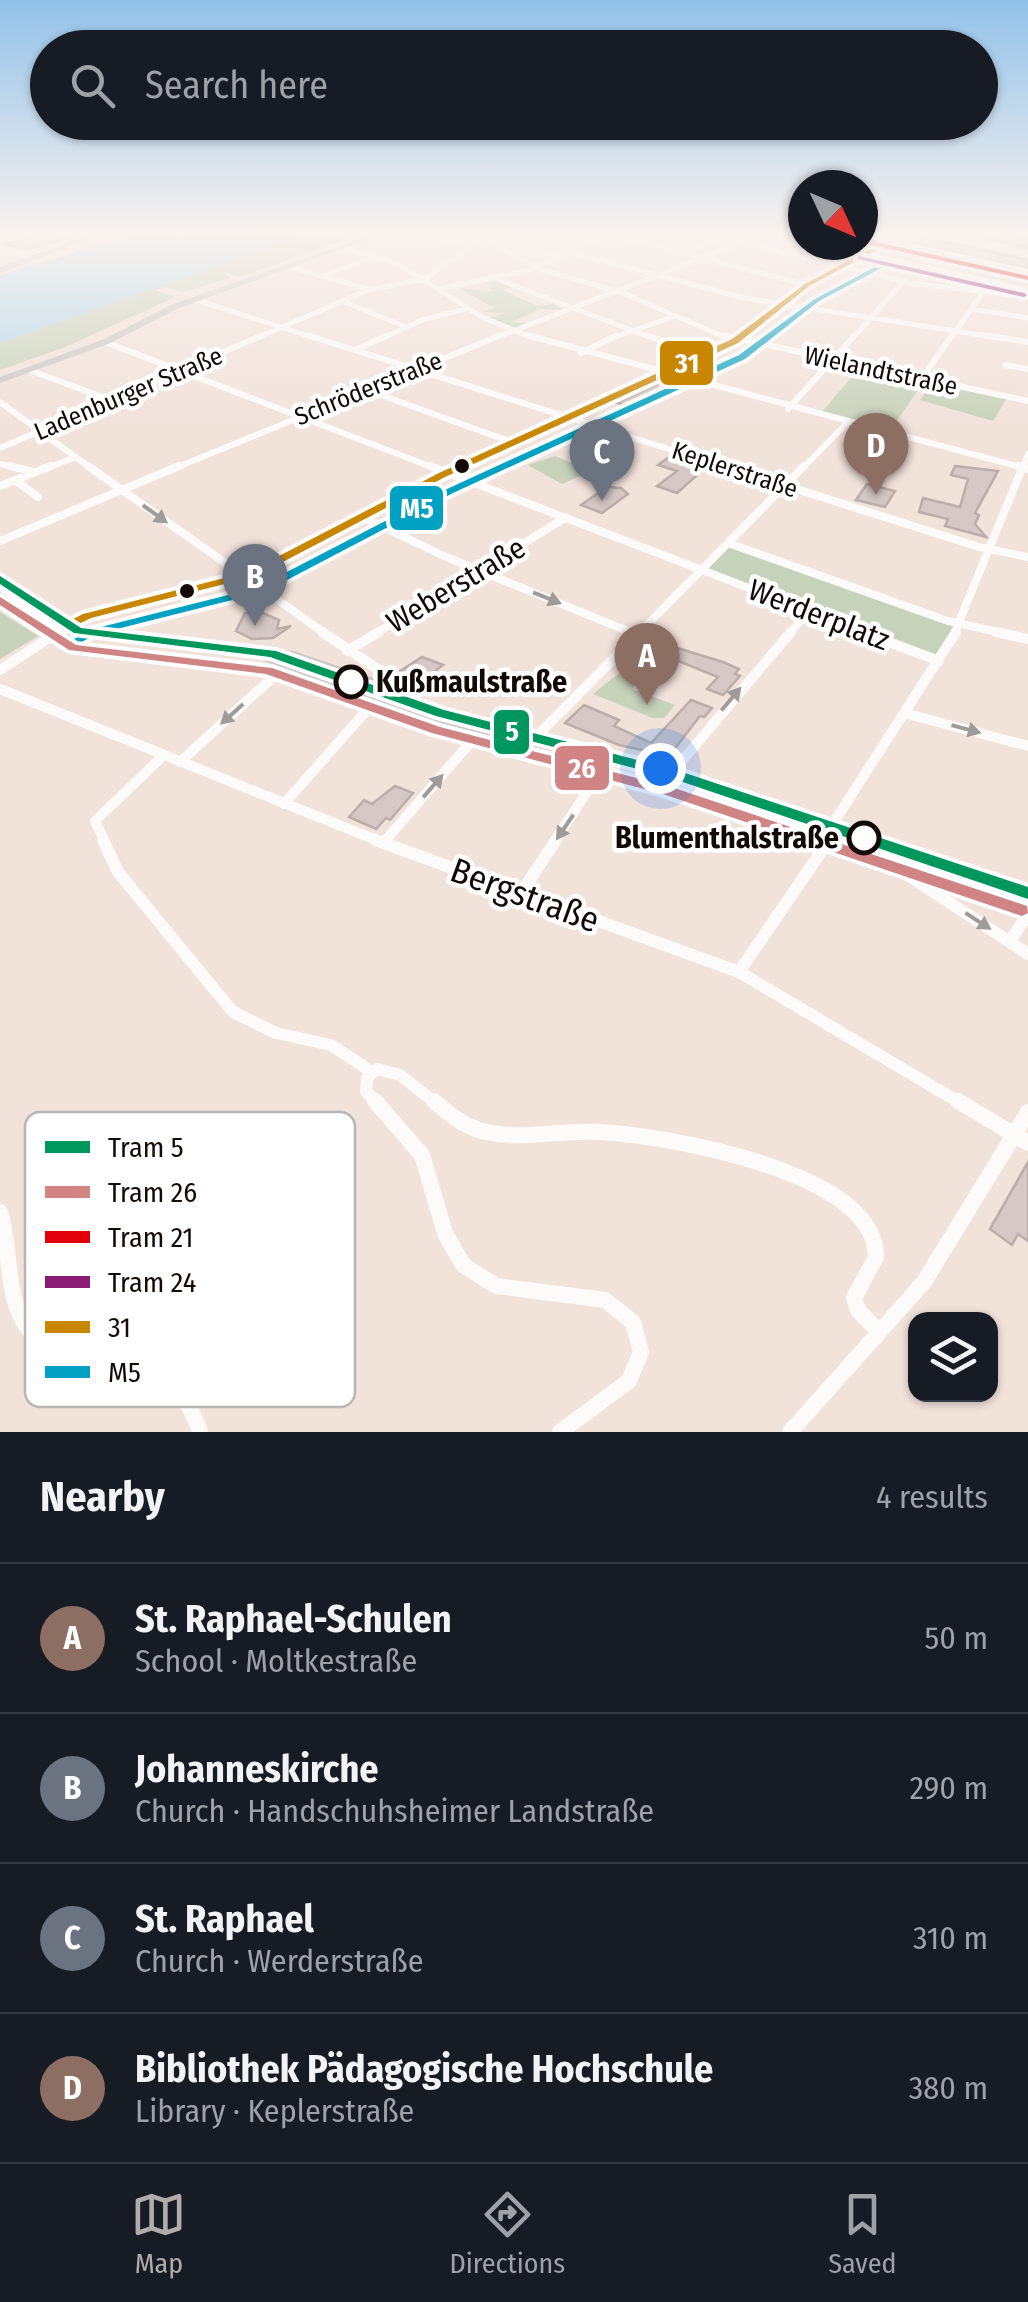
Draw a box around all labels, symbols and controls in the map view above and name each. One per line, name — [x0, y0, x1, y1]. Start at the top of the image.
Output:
search box — [30, 30, 998, 140]
icon: search — [65, 58, 120, 113]
text: Search here — [145, 62, 328, 108]
north arrow — [788, 170, 878, 260]
line badge: 31 — [658, 339, 715, 387]
street label: Wielandtstraße — [802, 340, 960, 402]
street label: Ladenburger Straße — [30, 341, 227, 447]
street label: Schröderstraße — [290, 346, 446, 432]
text: 31 — [674, 347, 699, 380]
pin: D — [844, 412, 908, 495]
pin: C — [570, 418, 634, 501]
street label: Keplerstraße — [668, 436, 801, 504]
unlabelled marker — [452, 456, 472, 476]
line badge: M5 — [388, 484, 445, 532]
text: M5 — [400, 492, 434, 525]
one-way arrow — [142, 504, 168, 524]
street label: Weberstraße — [380, 530, 532, 640]
pin: B — [222, 544, 288, 626]
street label: Werderplatz — [743, 572, 895, 658]
unlabelled marker — [177, 581, 197, 601]
one-way arrow — [532, 591, 562, 607]
pin: A — [614, 622, 680, 705]
place label: Kußmaulstraße — [376, 664, 567, 700]
marker: Kußmaulstraße — [335, 666, 367, 698]
one-way arrow — [720, 687, 742, 712]
one-way arrow — [220, 703, 245, 725]
line badge: 5 — [492, 708, 531, 756]
text: 5 — [505, 715, 519, 748]
one-way arrow — [951, 722, 982, 738]
your location — [635, 743, 686, 794]
line badge: 26 — [553, 744, 611, 792]
text: 26 — [567, 752, 596, 785]
one-way arrow — [421, 774, 443, 799]
one-way arrow — [556, 813, 575, 840]
place label: Blumenthalstraße — [615, 820, 839, 856]
marker: Blumenthalstraße — [848, 822, 880, 854]
street label: Bergstraße — [445, 849, 605, 941]
one-way arrow — [964, 911, 991, 929]
legend — [25, 1112, 355, 1407]
text: Tram 5 — [108, 1131, 184, 1164]
text: Tram 26 — [108, 1176, 197, 1209]
text: Tram 21 — [108, 1221, 194, 1254]
text: Tram 24 — [108, 1266, 196, 1299]
text: 31 — [108, 1311, 131, 1344]
map controls — [908, 1312, 998, 1402]
button: layers — [908, 1312, 998, 1402]
text: M5 — [108, 1356, 141, 1389]
text: Nearby — [40, 1472, 165, 1522]
text: 4 results — [876, 1478, 988, 1516]
text: St. Raphael-Schulen — [135, 1596, 452, 1642]
text: A — [64, 1619, 81, 1657]
text: 50 m — [925, 1619, 988, 1657]
text: School · Moltkestraße — [135, 1642, 417, 1680]
text: Johanneskirche — [135, 1746, 379, 1792]
text: B — [64, 1769, 81, 1807]
text: 290 m — [910, 1769, 988, 1807]
text: Church · Handschuhsheimer Landstraße — [135, 1792, 654, 1830]
text: St. Raphael — [135, 1896, 314, 1942]
text: C — [64, 1919, 81, 1957]
text: 310 m — [913, 1919, 988, 1957]
text: Church · Werderstraße — [135, 1942, 424, 1980]
text: Bibliothek Pädagogische Hochschule — [135, 2046, 713, 2092]
text: D — [63, 2069, 82, 2107]
text: 380 m — [909, 2069, 988, 2107]
text: Library · Keplerstraße — [135, 2092, 414, 2130]
tab: Map — [131, 2187, 186, 2280]
tab: Directions — [449, 2187, 565, 2280]
tab: Saved — [828, 2187, 897, 2280]

